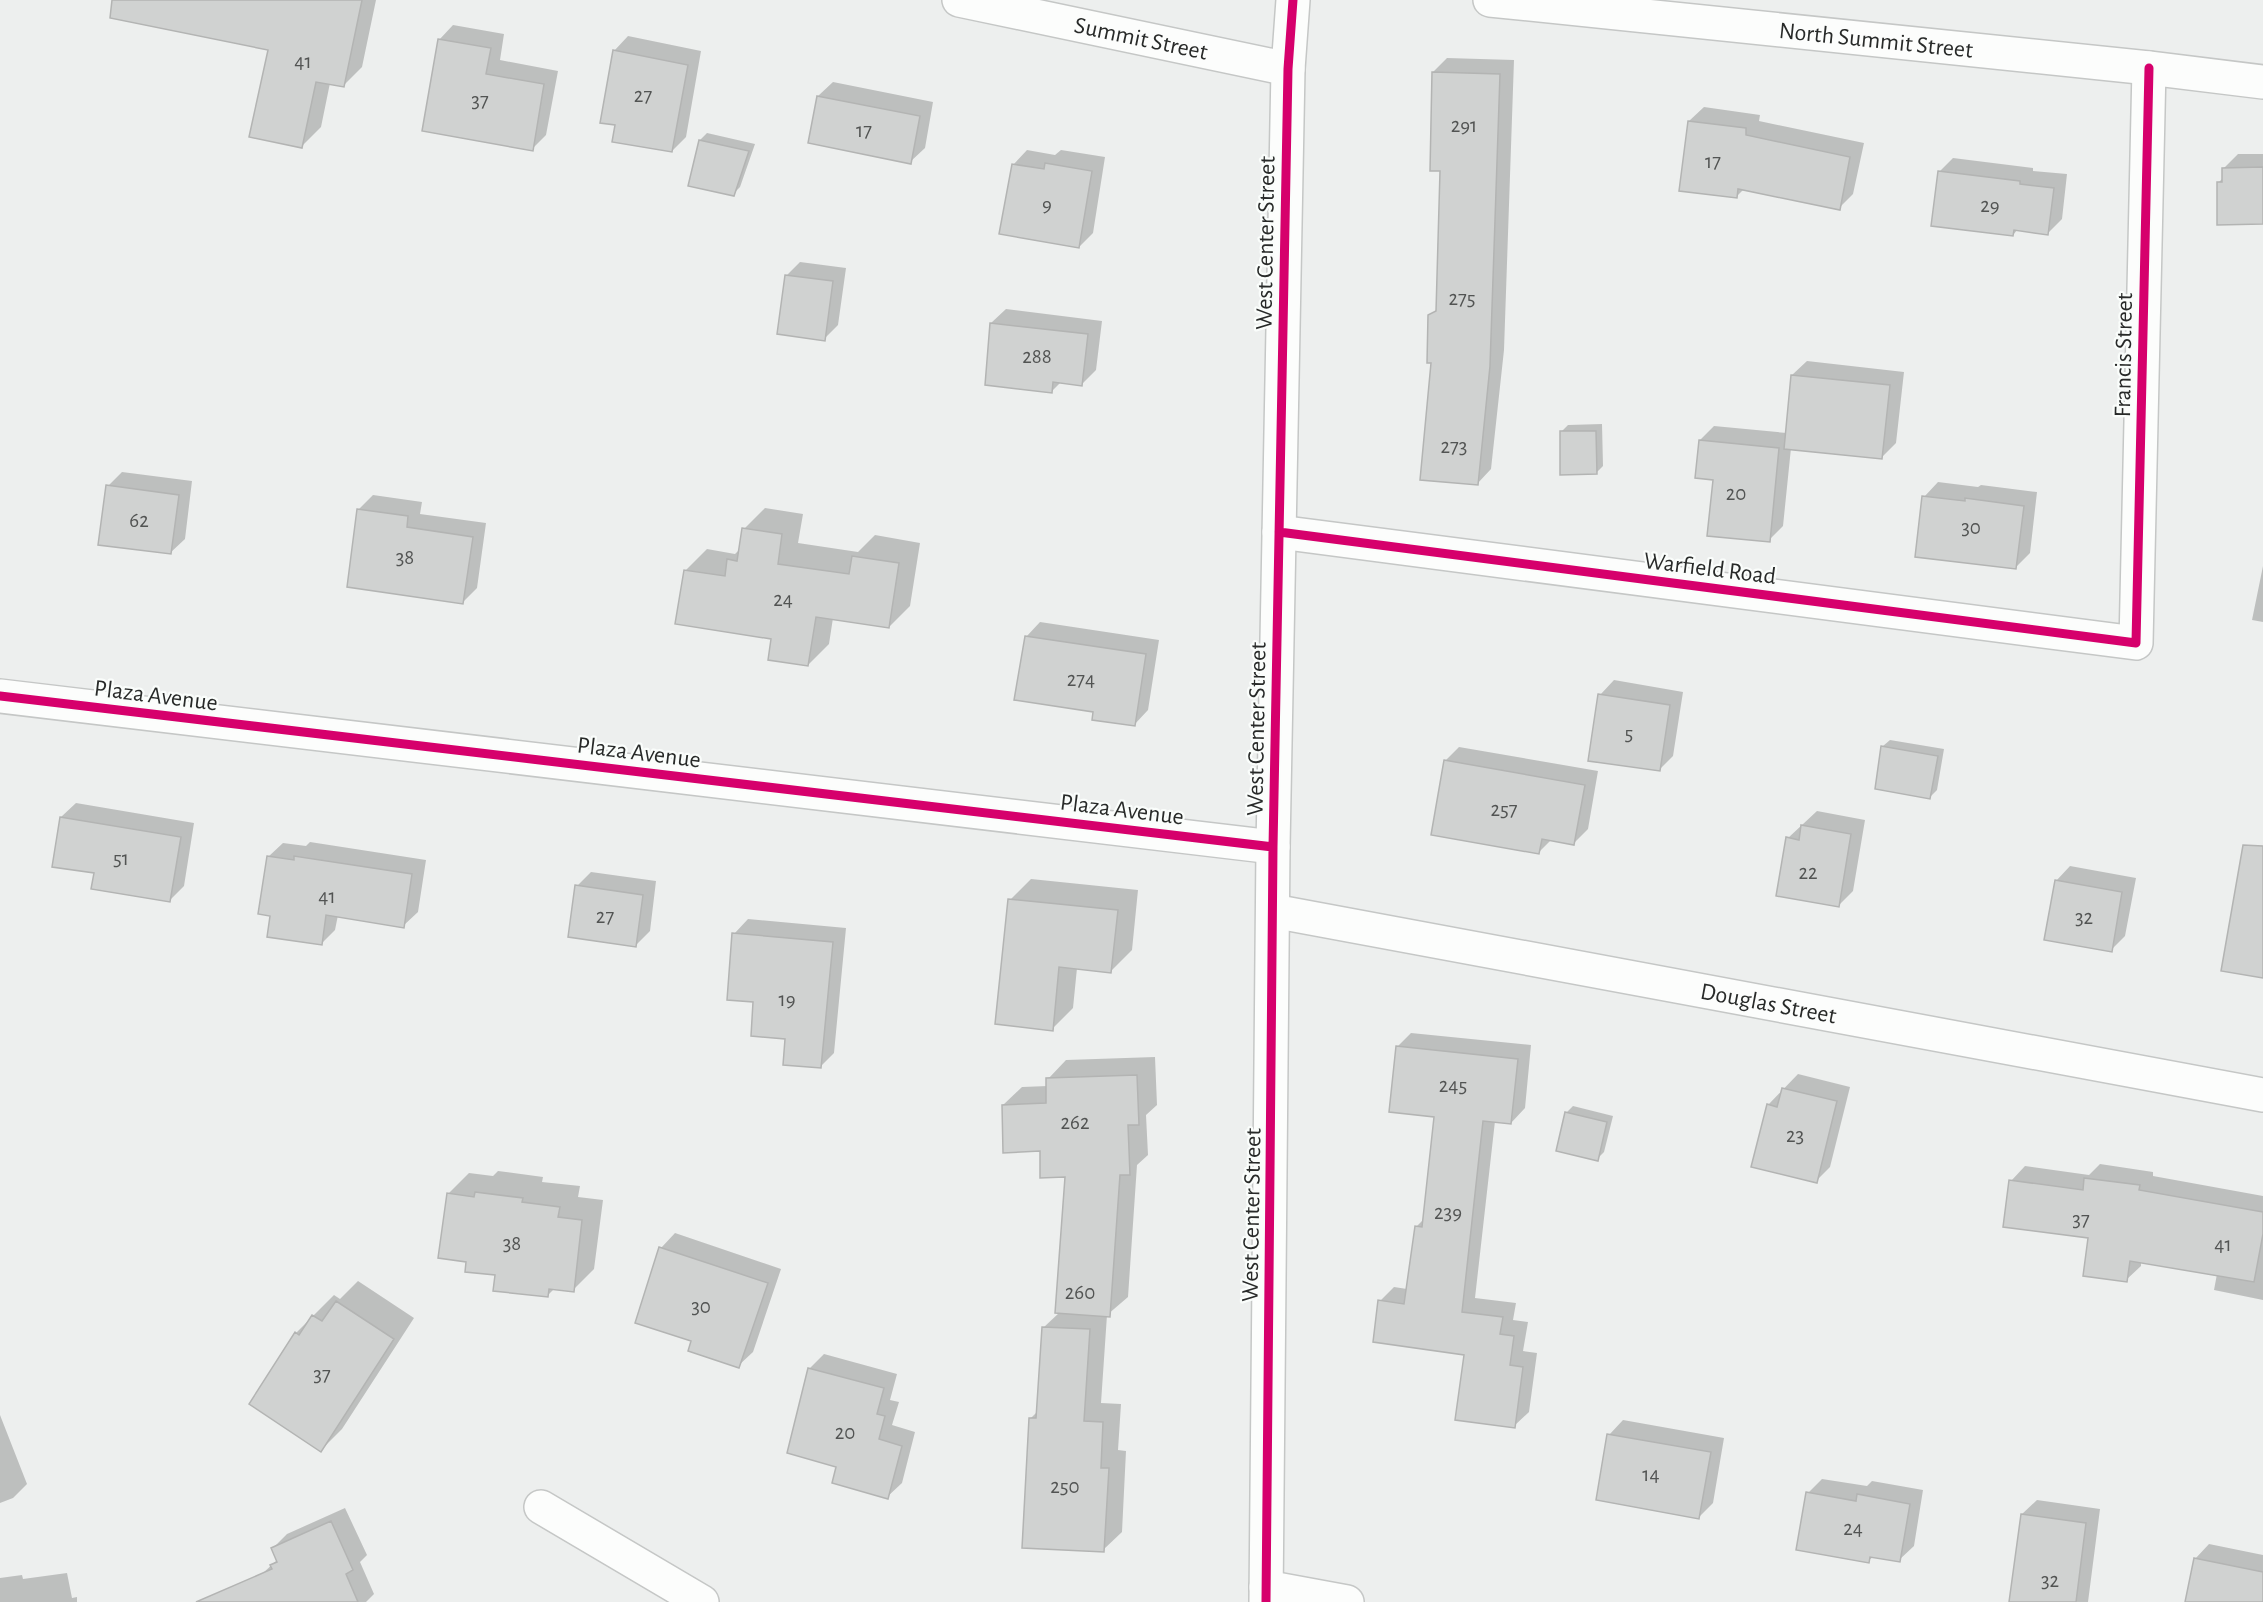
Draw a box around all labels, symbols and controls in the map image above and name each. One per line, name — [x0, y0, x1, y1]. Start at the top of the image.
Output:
street label: Summit Street — [1072, 14, 1210, 65]
street label: North Summit Street — [1778, 19, 1974, 63]
house number: 41 — [294, 51, 312, 72]
house number: 27 — [634, 85, 652, 106]
house number: 37 — [471, 90, 489, 111]
house number: 291 — [1451, 115, 1477, 136]
house number: 17 — [856, 120, 872, 141]
house number: 17 — [1705, 151, 1721, 172]
street label: West Center Street — [1252, 155, 1280, 330]
house number: 9 — [1042, 194, 1052, 215]
house number: 29 — [1980, 195, 2000, 216]
house number: 275 — [1448, 288, 1476, 309]
street label: Francis Street — [2111, 292, 2137, 418]
house number: 288 — [1022, 346, 1052, 367]
house number: 273 — [1441, 436, 1467, 457]
house number: 20 — [1726, 483, 1746, 504]
house number: 62 — [129, 510, 149, 531]
house number: 30 — [1961, 517, 1981, 538]
house number: 38 — [396, 547, 414, 568]
street label: Warfield Road — [1642, 549, 1777, 589]
house number: 24 — [773, 589, 793, 610]
street label: West Center Street — [1243, 641, 1271, 816]
house number: 274 — [1067, 669, 1095, 690]
street label: Plaza Avenue — [93, 677, 219, 715]
house number: 5 — [1625, 723, 1633, 744]
street label: Plaza Avenue — [576, 734, 702, 772]
street label: Plaza Avenue — [1059, 791, 1185, 829]
house number: 257 — [1490, 799, 1518, 820]
house number: 51 — [113, 848, 129, 869]
house number: 22 — [1798, 862, 1818, 883]
house number: 41 — [318, 886, 336, 907]
house number: 27 — [596, 906, 614, 927]
house number: 32 — [2075, 907, 2093, 928]
street label: Douglas Street — [1698, 980, 1839, 1029]
house number: 19 — [778, 989, 796, 1010]
house number: 245 — [1439, 1075, 1467, 1096]
house number: 262 — [1061, 1112, 1089, 1133]
house number: 23 — [1786, 1125, 1804, 1146]
street label: West Center Street — [1238, 1127, 1266, 1302]
house number: 239 — [1434, 1202, 1462, 1223]
house number: 37 — [2072, 1209, 2090, 1230]
house number: 38 — [503, 1233, 521, 1254]
house number: 41 — [2214, 1234, 2232, 1255]
house number: 260 — [1065, 1282, 1095, 1303]
house number: 30 — [691, 1296, 711, 1317]
house number: 37 — [313, 1364, 331, 1385]
house number: 20 — [835, 1422, 855, 1443]
house number: 14 — [1642, 1464, 1660, 1485]
house number: 250 — [1050, 1476, 1080, 1497]
house number: 24 — [1843, 1518, 1863, 1539]
house number: 32 — [2041, 1570, 2059, 1591]

